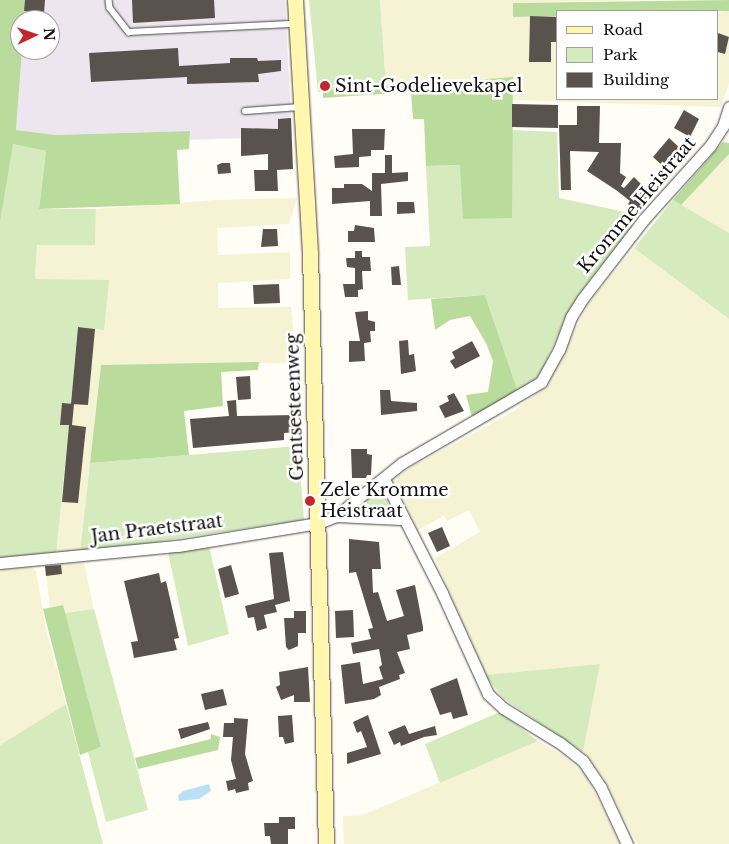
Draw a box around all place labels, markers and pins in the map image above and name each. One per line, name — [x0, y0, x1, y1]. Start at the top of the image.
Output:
place label: Sint-Godelievekapel — [335, 75, 523, 97]
marker: Sint-Godelievekapel — [319, 80, 331, 92]
place label: Zele Kromme Heistraat — [320, 480, 449, 522]
marker: Zele Kromme Heistraat — [304, 495, 316, 507]

